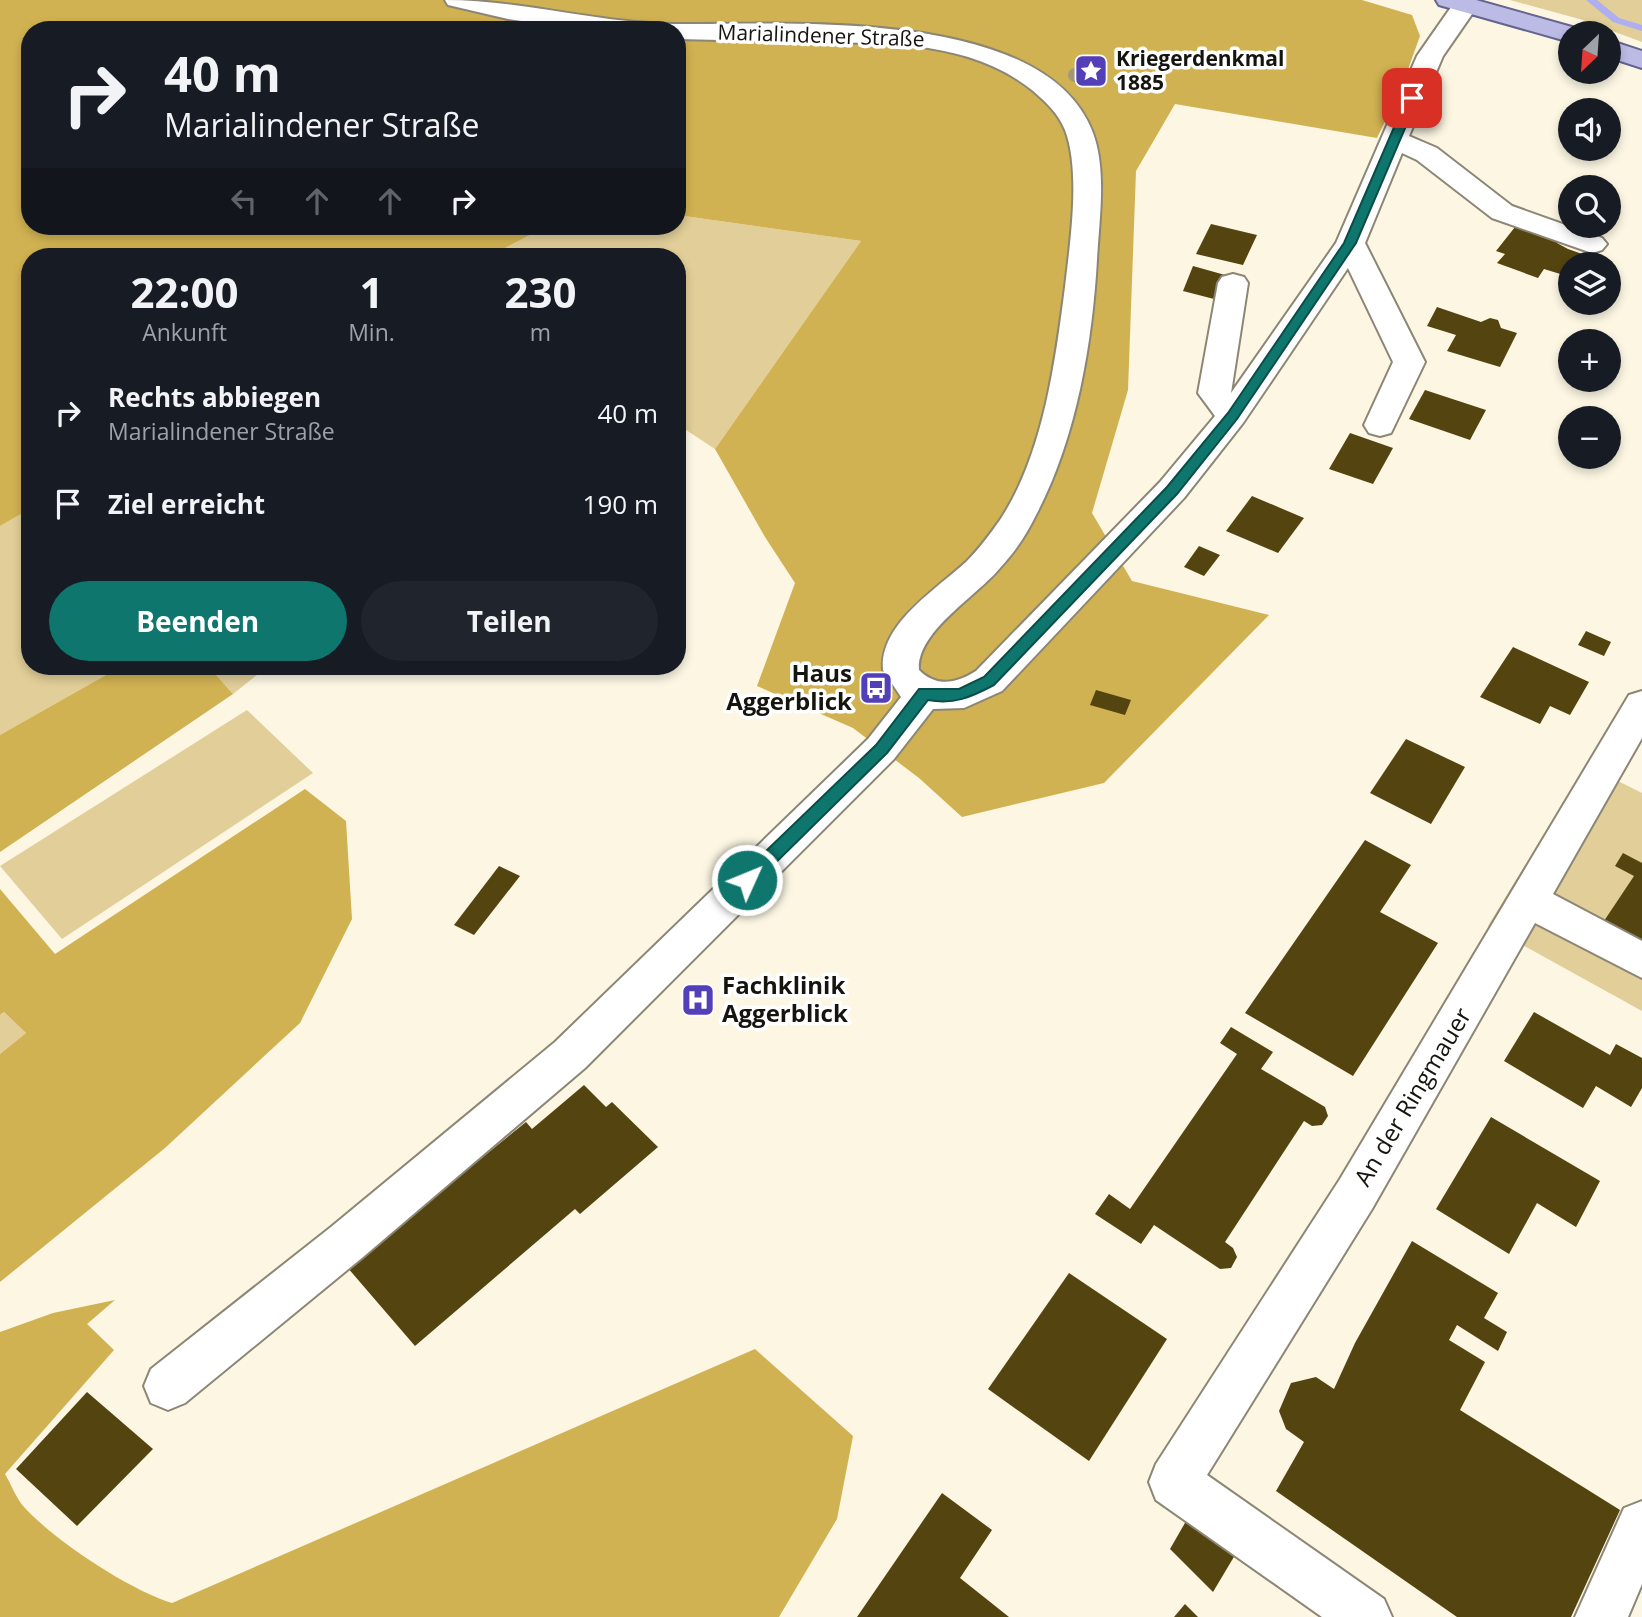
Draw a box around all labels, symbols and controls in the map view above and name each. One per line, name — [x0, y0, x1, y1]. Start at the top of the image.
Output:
street label: Marialindener Straße — [717, 17, 925, 53]
north arrow — [1558, 21, 1620, 84]
map controls — [1558, 21, 1621, 469]
text: 40 m — [164, 40, 281, 106]
place label: Kriegerdenkmal 1885 — [1116, 44, 1284, 96]
icon: right — [49, 49, 140, 140]
place icon: Kriegerdenkmal 1885 — [1072, 52, 1110, 90]
pin — [1382, 68, 1442, 128]
icon: arrive — [1393, 79, 1431, 117]
button: sound — [1558, 98, 1621, 161]
text: Marialindener Straße — [164, 103, 480, 146]
button: search — [1558, 175, 1621, 238]
icon: left — [225, 182, 263, 220]
icon: ahead — [298, 182, 336, 220]
icon: ahead — [371, 182, 409, 220]
icon: right — [444, 182, 482, 220]
button: layers — [1558, 252, 1621, 315]
text: 22:00 — [131, 263, 239, 320]
text: 1 — [359, 263, 384, 320]
text: 230 — [504, 263, 576, 320]
text: Ankunft — [142, 316, 227, 348]
text: Min. — [348, 316, 395, 348]
text: m — [530, 316, 551, 348]
button: + — [1558, 329, 1621, 392]
text: Rechts abbiegen — [108, 379, 321, 415]
icon: right — [49, 394, 87, 432]
text: 40 m — [597, 395, 658, 431]
button: − — [1558, 406, 1621, 469]
text: Marialindener Straße — [108, 415, 335, 447]
icon: arrive — [49, 485, 87, 523]
text: Ziel erreicht — [108, 486, 265, 522]
text: 190 m — [583, 486, 658, 522]
button: Beenden — [49, 581, 347, 661]
button: Teilen — [361, 581, 658, 661]
place label: Haus Aggerblick — [726, 656, 852, 717]
bus stop icon: Haus Aggerblick — [857, 669, 895, 707]
position arrow — [710, 843, 784, 917]
place label: Fachklinik Aggerblick — [722, 968, 848, 1029]
hospital icon: Fachklinik Aggerblick — [679, 981, 717, 1019]
street label: An der Ringmauer — [1345, 1001, 1478, 1192]

